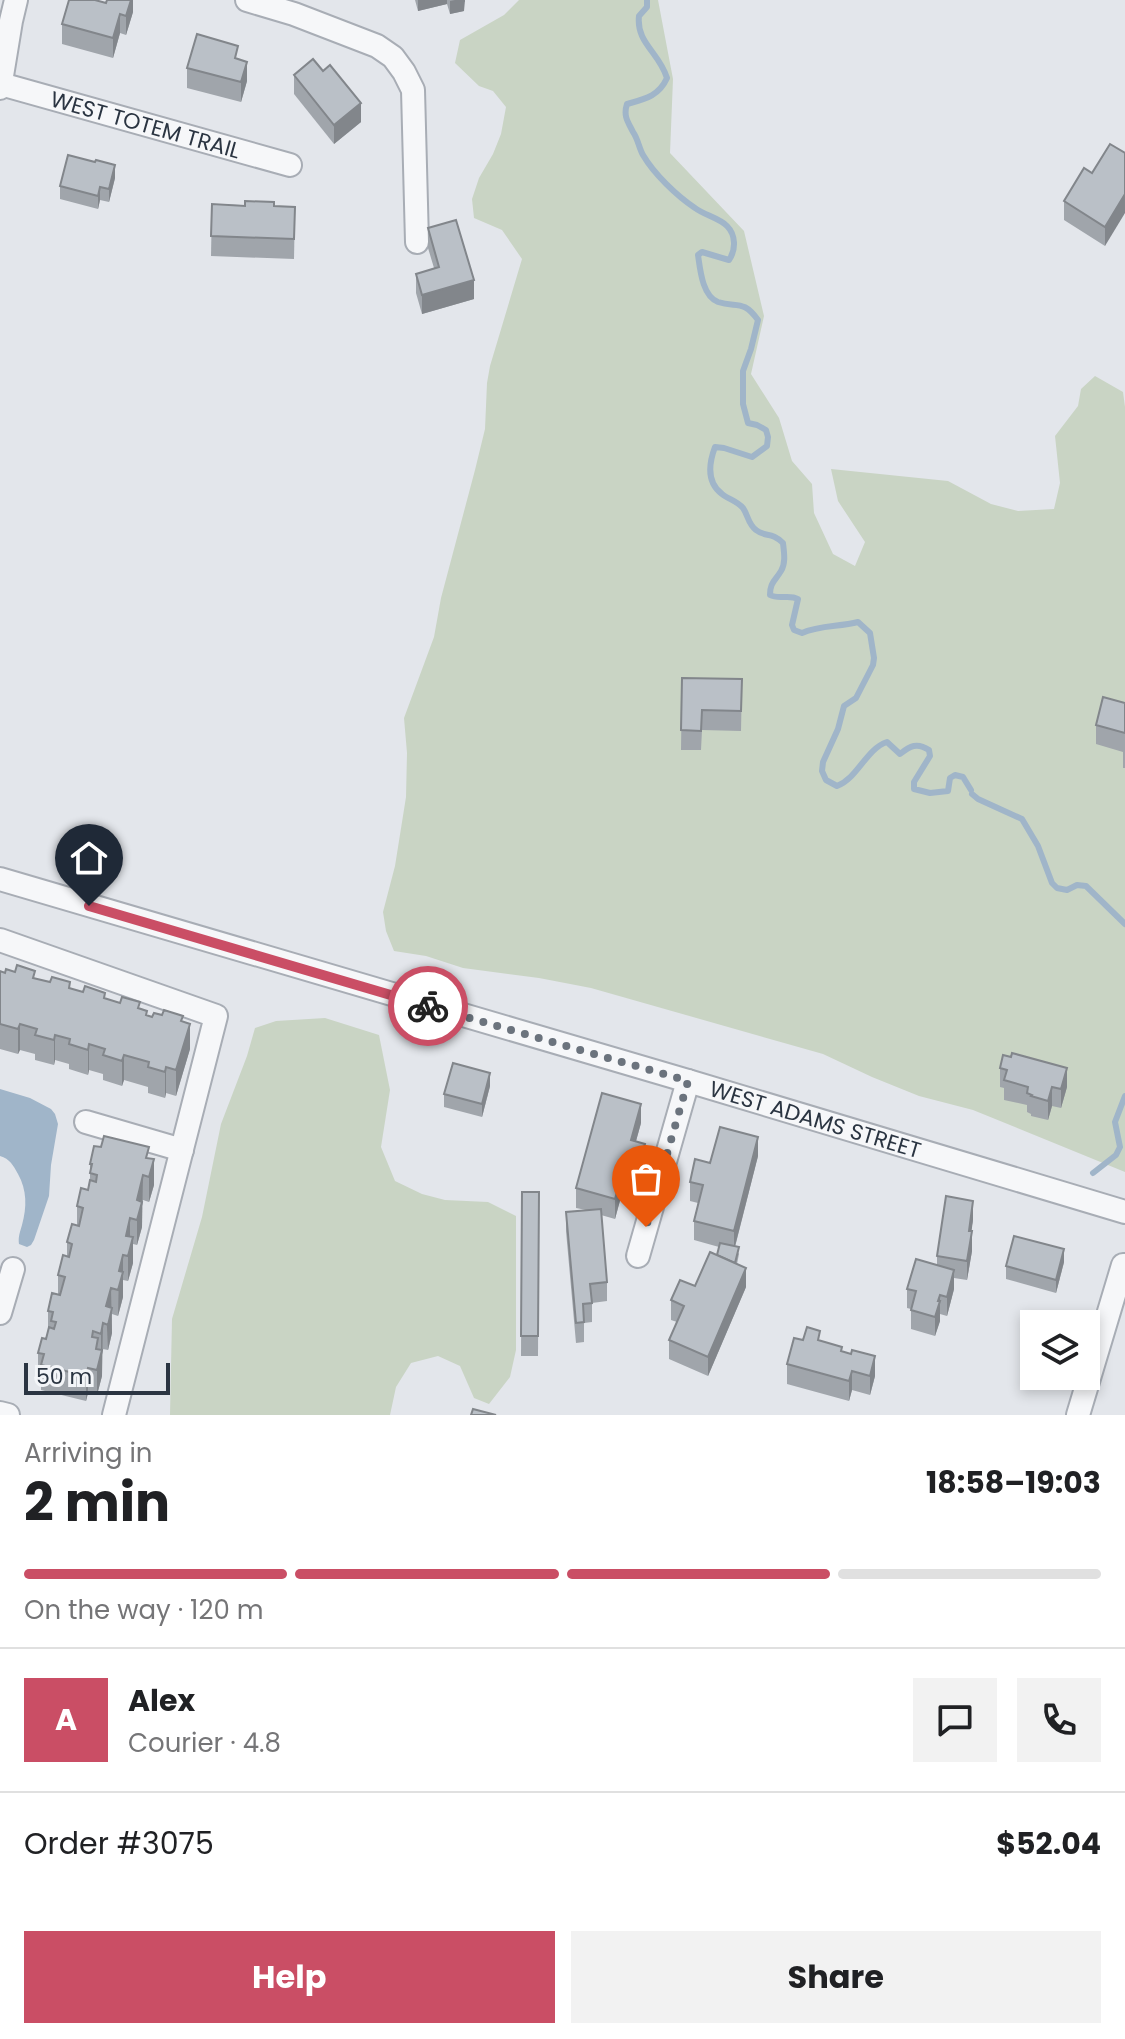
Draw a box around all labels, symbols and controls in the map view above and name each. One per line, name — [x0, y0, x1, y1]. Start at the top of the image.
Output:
street label: WEST TOTEM TRAIL — [47, 84, 244, 166]
pin — [55, 824, 123, 906]
icon: home — [67, 836, 111, 880]
courier — [388, 966, 468, 1046]
icon: bike — [406, 984, 450, 1028]
street label: WEST ADAMS STREET — [706, 1073, 925, 1166]
pin — [612, 1145, 680, 1227]
icon: bag — [624, 1157, 668, 1201]
map controls — [1020, 1310, 1100, 1390]
button: layers — [1020, 1310, 1100, 1390]
scale bar — [24, 1359, 170, 1395]
text: 50 m — [36, 1361, 92, 1392]
text: Arriving in — [24, 1435, 153, 1471]
text: 18:58–19:03 — [926, 1461, 1101, 1504]
text: 2 min — [24, 1466, 170, 1539]
text: On the way · 120 m — [24, 1592, 263, 1628]
button: chat — [913, 1678, 997, 1762]
button: phone — [1017, 1678, 1101, 1762]
text: Alex — [128, 1679, 195, 1722]
text: A — [55, 1698, 77, 1741]
text: Courier · 4.8 — [128, 1725, 281, 1761]
text: Order #3075 — [24, 1822, 214, 1865]
text: $52.04 — [996, 1822, 1101, 1865]
button: Help — [24, 1931, 555, 2023]
button: Share — [571, 1931, 1101, 2023]

